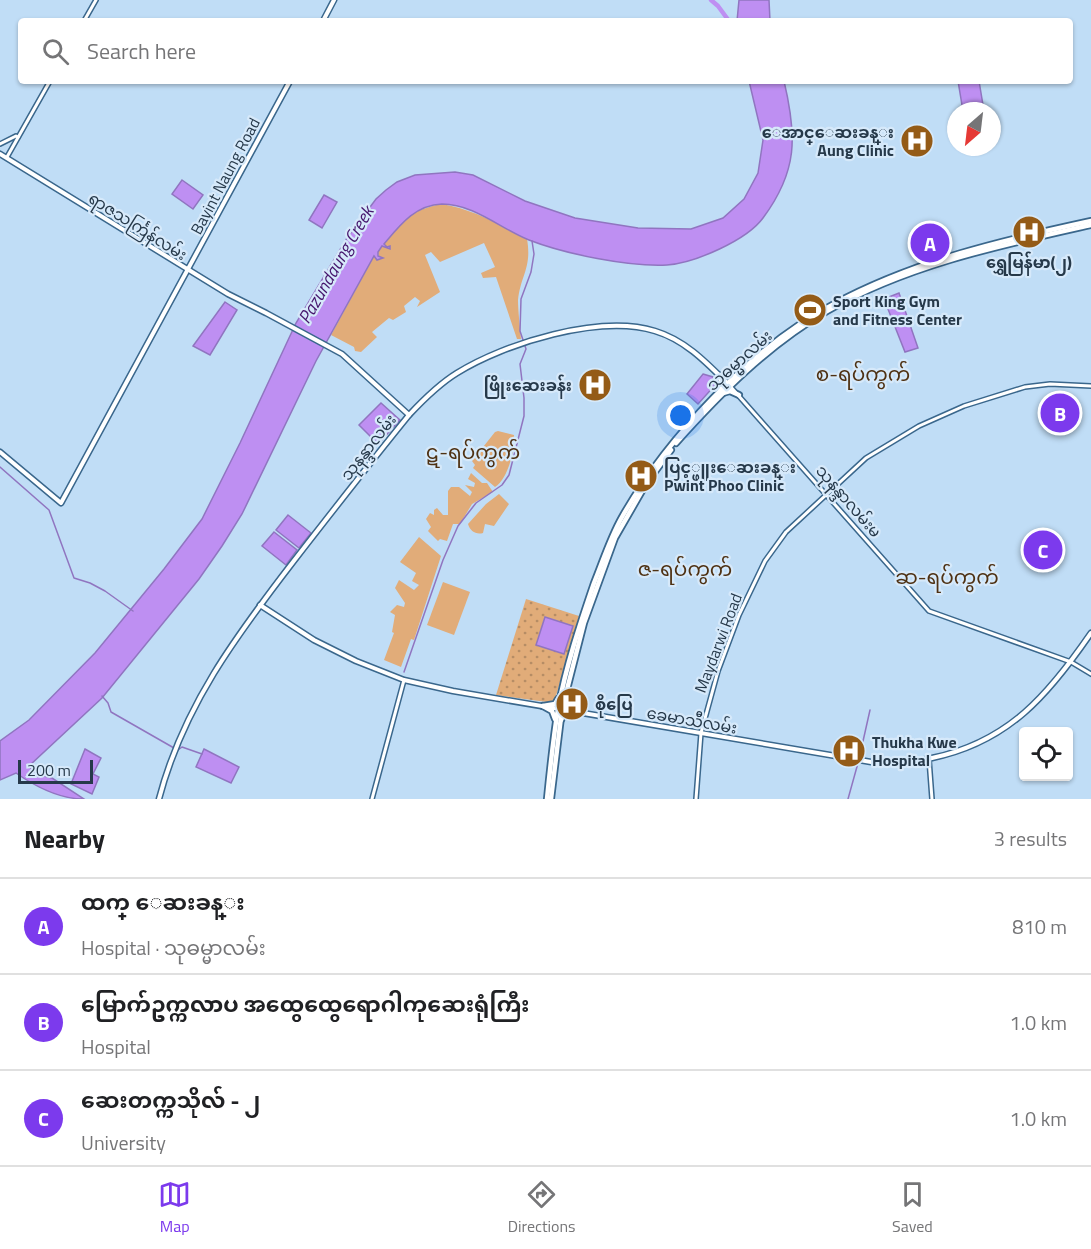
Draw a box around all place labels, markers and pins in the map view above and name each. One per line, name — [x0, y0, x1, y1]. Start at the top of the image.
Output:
place label: ေအာင္ေဆးခန္း Aung Clinic — [762, 120, 894, 162]
hospital icon: ေအာင္ေဆးခန္း Aung Clinic — [899, 123, 935, 159]
hospital icon: ရွှေမြန်မာ(၂) — [1011, 214, 1047, 250]
pin: A — [910, 220, 950, 266]
place label: ရွှေမြန်မာ(၂) — [986, 250, 1072, 276]
place label: Sport King Gym and Fitness Center — [833, 289, 962, 331]
sports icon: Sport King Gym and Fitness Center — [792, 292, 828, 328]
hospital icon: ဖြိုးဆေးခန်း — [577, 367, 613, 403]
place label: ဖြိုးဆေးခန်း — [484, 373, 572, 399]
pin: B — [1040, 390, 1080, 436]
place label: ပြင့္ဖူးေဆးခန္း Pwint Phoo Clinic — [664, 455, 796, 497]
hospital icon: ပြင့္ဖူးေဆးခန္း Pwint Phoo Clinic — [623, 458, 659, 494]
pin: C — [1024, 528, 1062, 572]
hospital icon: စိုပြေ — [554, 686, 590, 722]
place label: စိုပြေ — [595, 692, 633, 718]
place label: Thukha Kwe Hospital — [872, 730, 957, 772]
hospital icon: Thukha Kwe Hospital — [831, 733, 867, 769]

